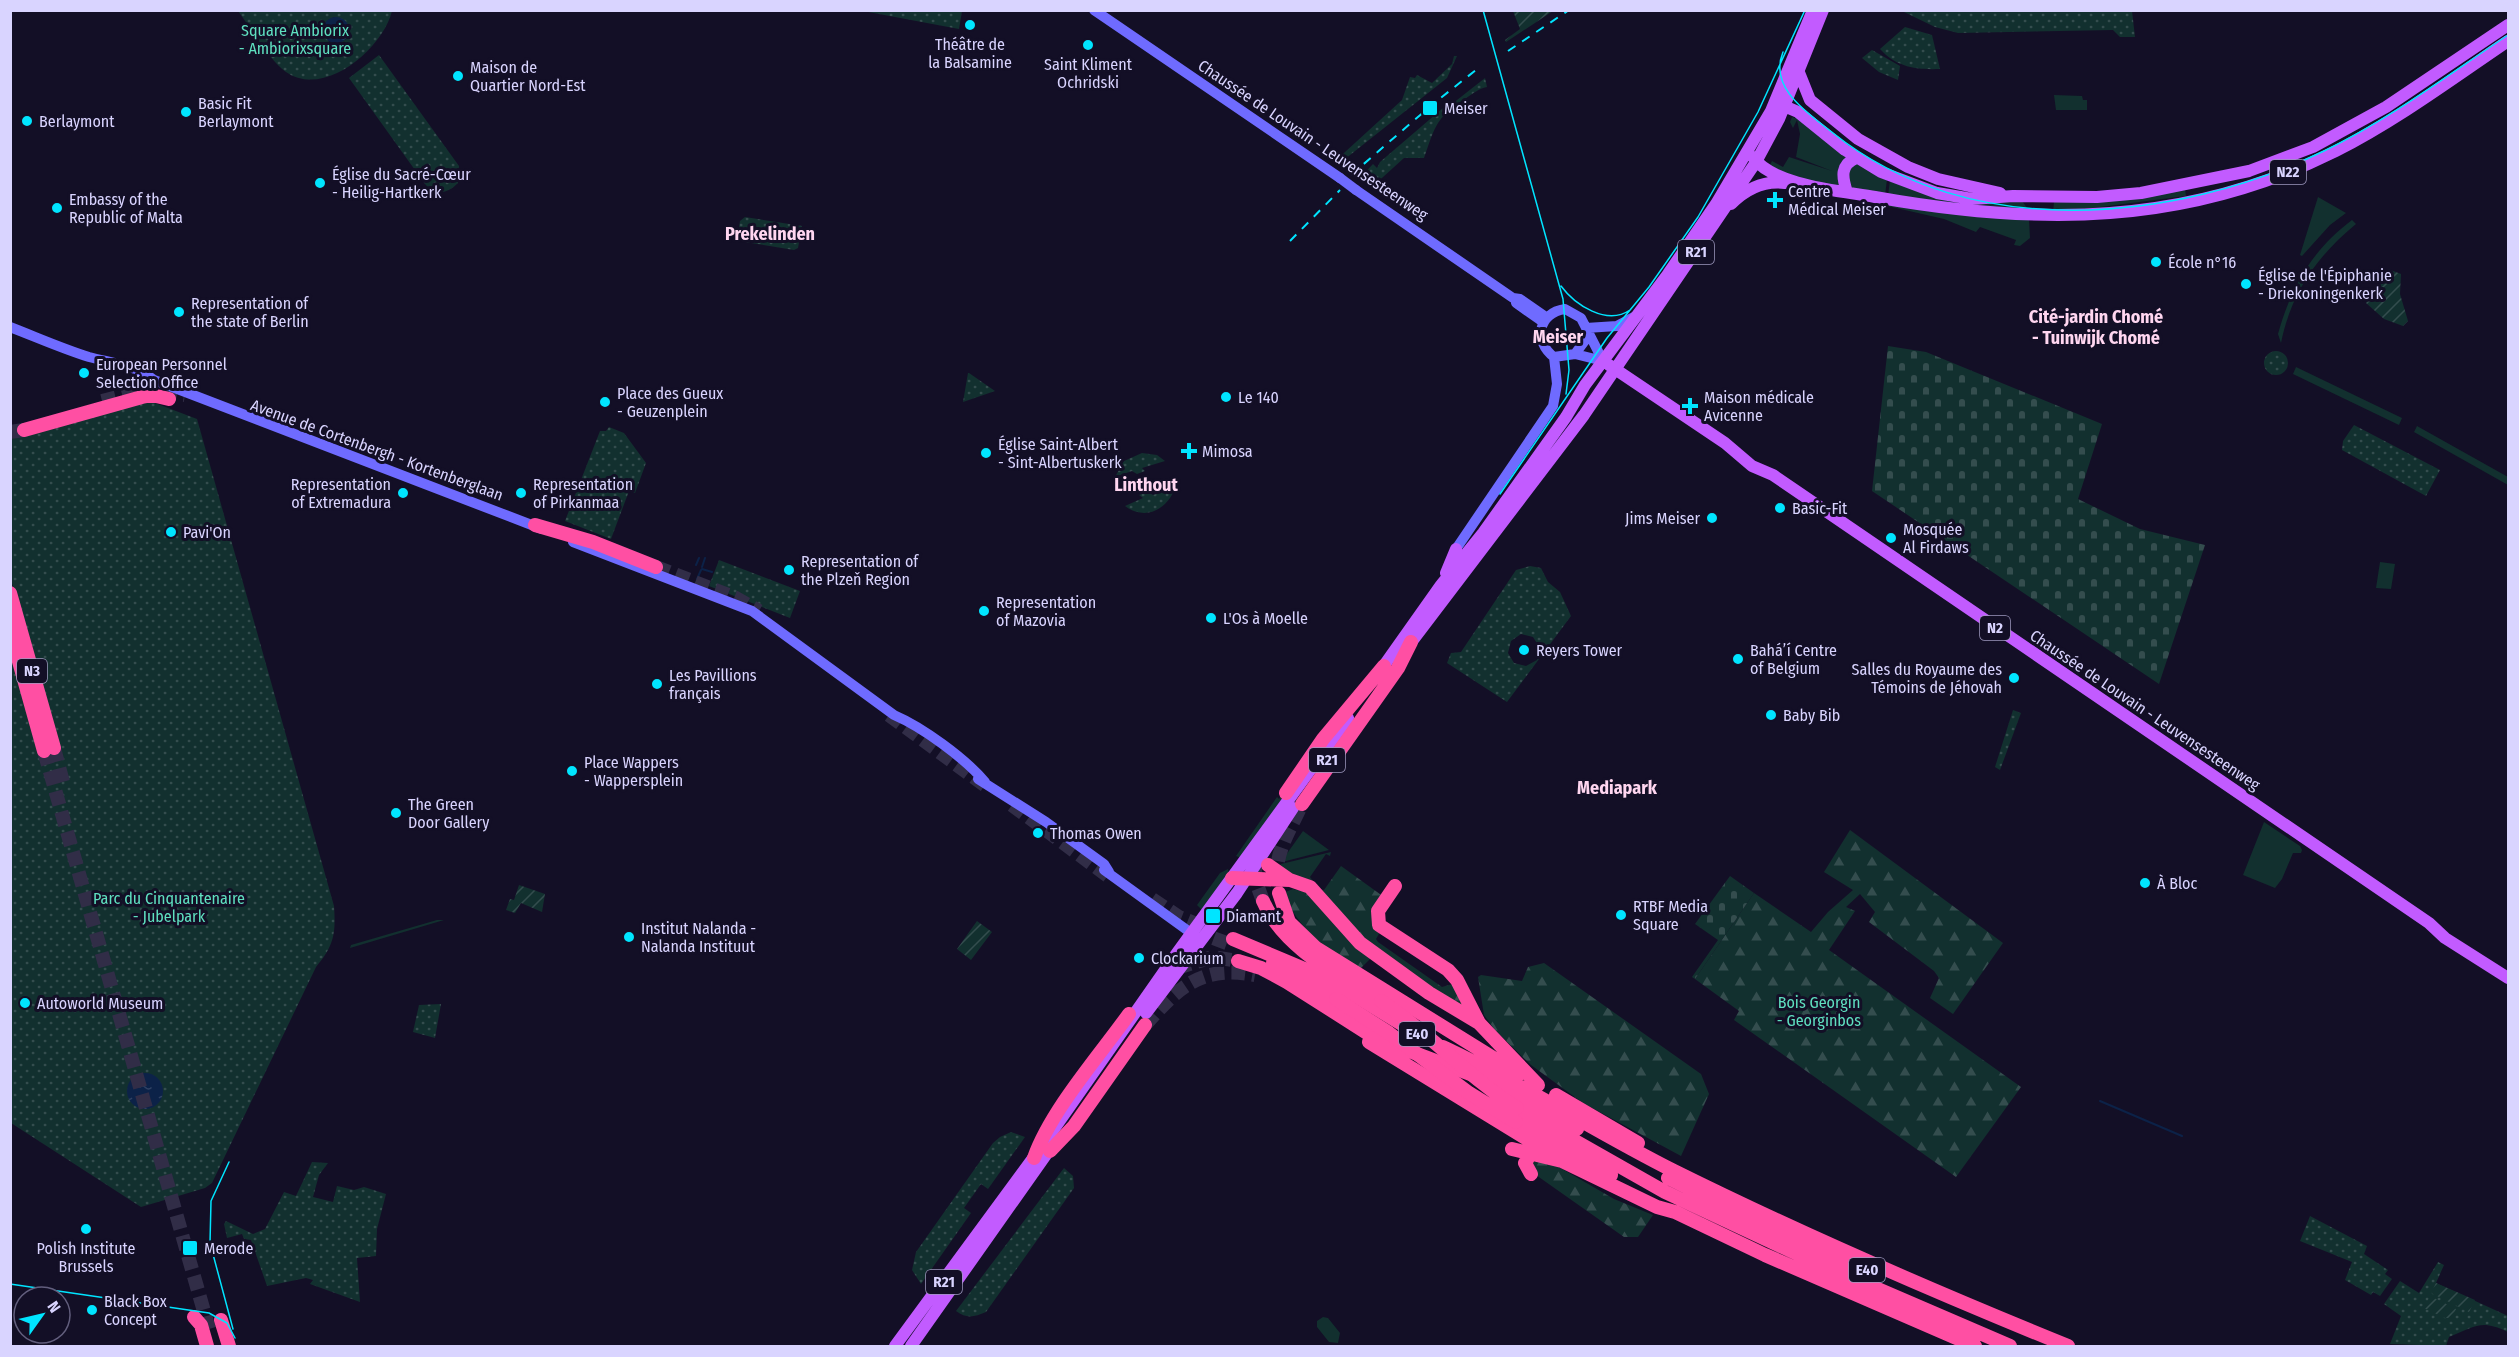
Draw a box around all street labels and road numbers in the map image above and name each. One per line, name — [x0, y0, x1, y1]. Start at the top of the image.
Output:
street label: Chaussée de Louvain - Leuvensesteenweg — [1194, 56, 1432, 225]
road number: N22 — [2270, 160, 2306, 184]
road number: R21 — [1678, 240, 1714, 264]
street label: Avenue de Cortenbergh - Kortenberglaan — [248, 395, 506, 505]
road number: N2 — [1980, 616, 2010, 640]
street label: Chaussée de Louvain - Leuvensesteenweg — [2026, 626, 2264, 795]
road number: N3 — [17, 659, 47, 683]
road number: R21 — [1309, 748, 1345, 772]
road number: E40 — [1399, 1022, 1435, 1046]
road number: E40 — [1849, 1258, 1885, 1282]
road number: R21 — [926, 1270, 962, 1294]

